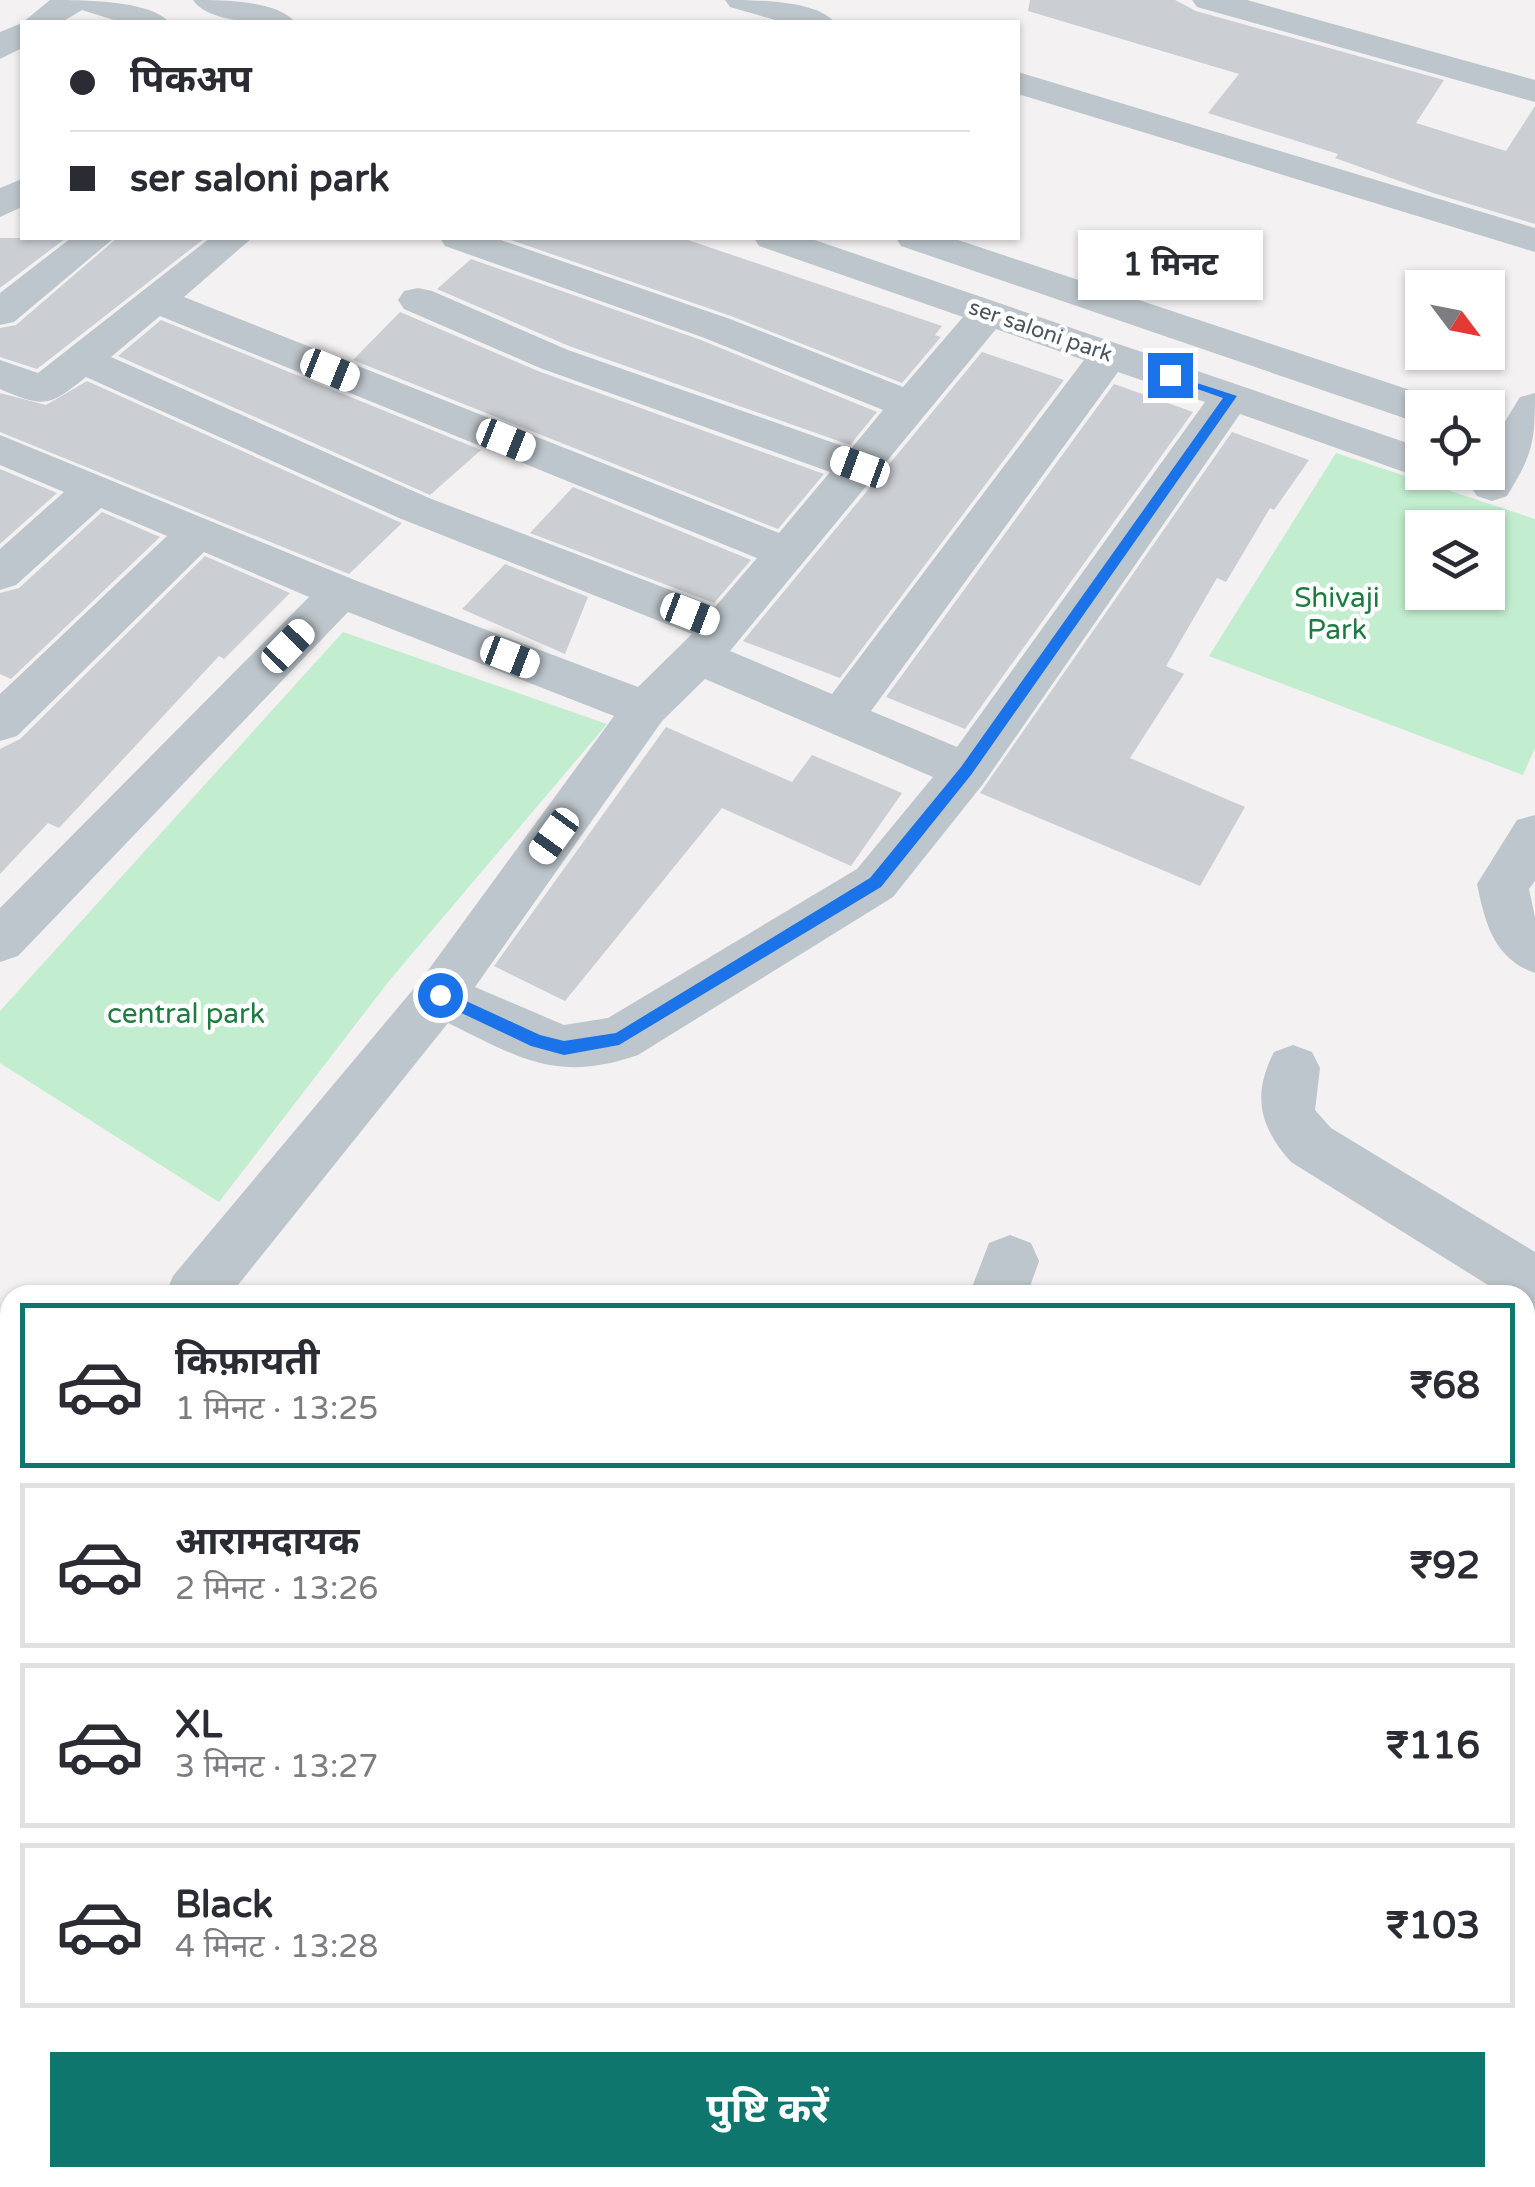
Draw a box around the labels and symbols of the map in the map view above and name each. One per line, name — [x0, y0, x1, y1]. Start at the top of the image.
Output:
callout: 1 मिनट — [1078, 230, 1262, 300]
north arrow — [1405, 270, 1505, 370]
street label: ser saloni park — [965, 294, 1116, 368]
car — [297, 345, 363, 395]
route end — [1148, 353, 1193, 398]
car — [473, 415, 539, 465]
car — [827, 443, 893, 491]
park label: Shivaji Park — [1294, 581, 1380, 647]
car — [657, 589, 723, 639]
car — [256, 614, 320, 678]
car — [477, 632, 543, 682]
car — [524, 803, 584, 869]
route start — [418, 973, 463, 1018]
park label: central park — [107, 997, 265, 1031]

